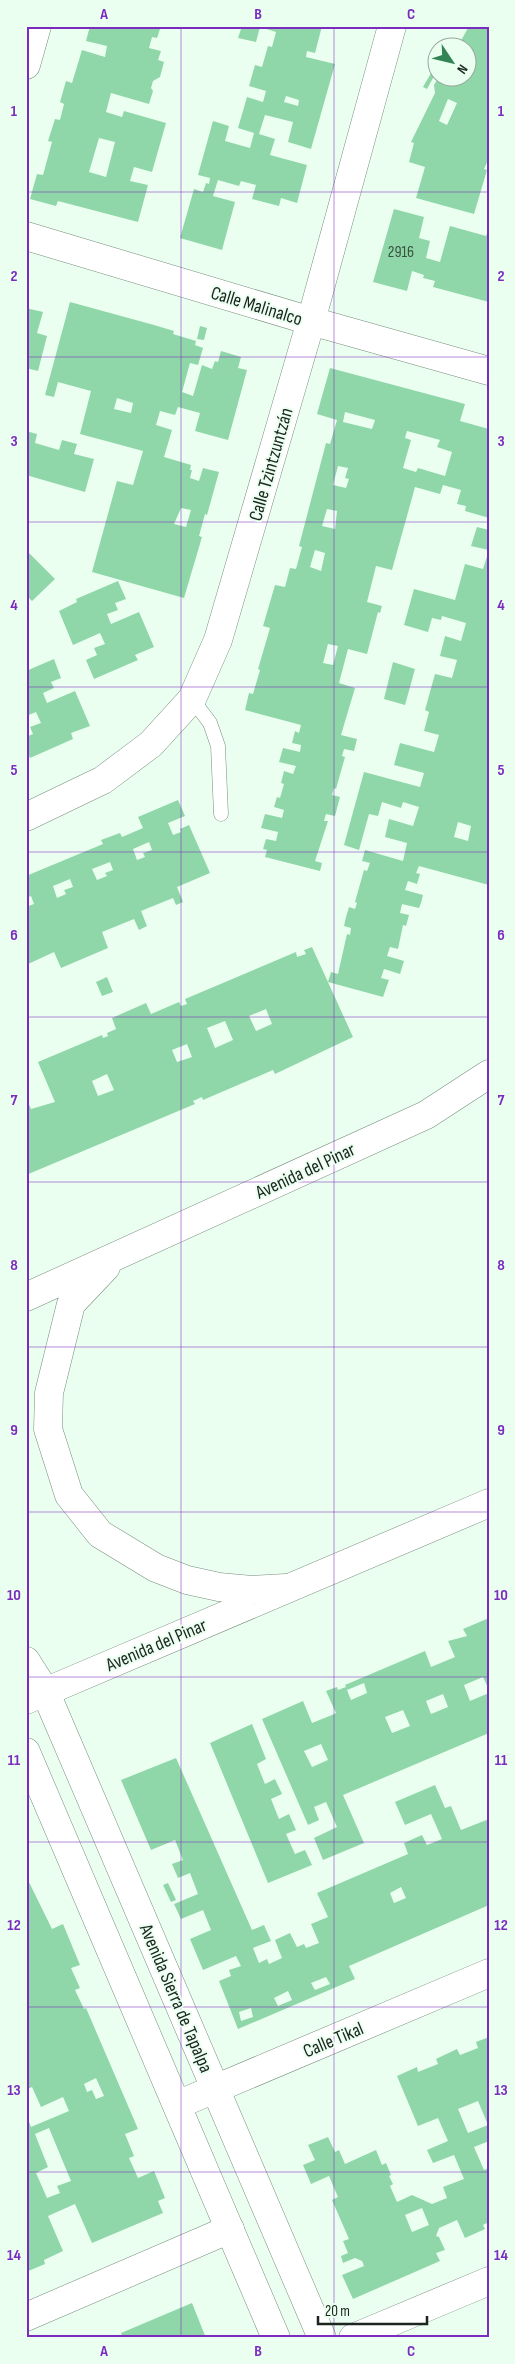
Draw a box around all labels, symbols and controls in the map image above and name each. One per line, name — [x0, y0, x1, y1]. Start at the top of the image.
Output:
text: A — [99, 5, 108, 24]
text: B — [254, 5, 262, 24]
text: C — [407, 5, 415, 24]
north arrow — [428, 38, 478, 88]
text: N — [453, 61, 471, 77]
text: 1 — [11, 102, 18, 121]
text: 1 — [498, 102, 505, 121]
house number: 2916 — [388, 243, 414, 262]
text: 2 — [10, 267, 18, 286]
text: 2 — [497, 267, 505, 286]
street label: Calle Malinalco — [208, 282, 305, 331]
street label: Calle Tzintzuntzán — [244, 405, 299, 524]
text: 3 — [10, 432, 18, 451]
text: 3 — [497, 432, 505, 451]
text: 4 — [10, 596, 18, 615]
text: 4 — [497, 596, 505, 615]
text: 5 — [10, 761, 18, 780]
text: 5 — [497, 761, 505, 780]
text: 6 — [10, 926, 18, 945]
text: 6 — [497, 926, 505, 945]
text: 7 — [11, 1091, 18, 1110]
text: 7 — [498, 1091, 505, 1110]
street label: Avenida del Pinar — [251, 1138, 360, 1205]
text: 8 — [10, 1256, 18, 1275]
text: 8 — [497, 1256, 505, 1275]
text: 9 — [10, 1421, 18, 1440]
text: 9 — [497, 1421, 505, 1440]
text: 10 — [7, 1586, 21, 1605]
text: 10 — [494, 1586, 508, 1605]
street label: Avenida del Pinar — [102, 1614, 211, 1677]
text: 11 — [8, 1751, 21, 1770]
text: 11 — [495, 1751, 508, 1770]
text: 12 — [7, 1916, 21, 1935]
text: 12 — [494, 1916, 508, 1935]
street label: Avenida Sierra de Tapalpa — [134, 1920, 217, 2076]
street label: Calle Tikal — [300, 2017, 367, 2063]
text: 13 — [7, 2081, 21, 2100]
text: 13 — [494, 2081, 508, 2100]
text: 14 — [7, 2246, 21, 2265]
text: 14 — [494, 2246, 508, 2265]
scale bar — [318, 2294, 426, 2326]
text: 20 m — [325, 2302, 350, 2321]
text: A — [99, 2342, 108, 2361]
text: B — [254, 2342, 262, 2361]
text: C — [407, 2342, 415, 2361]

